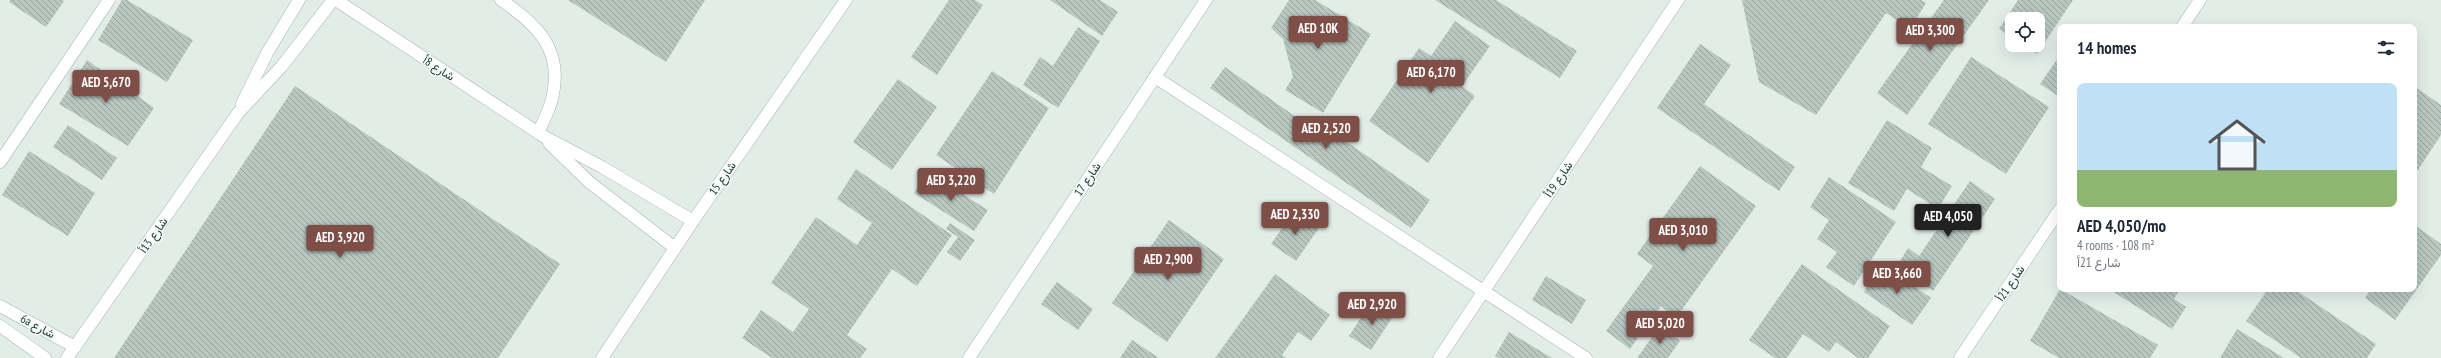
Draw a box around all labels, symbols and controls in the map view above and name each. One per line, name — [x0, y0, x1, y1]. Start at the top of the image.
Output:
map controls — [2005, 12, 2045, 52]
button: locate — [2005, 12, 2045, 52]
pin: AED 10K — [1281, 16, 1355, 50]
pin: AED 3,300 — [1884, 18, 1976, 52]
text: AED 10K — [1298, 20, 1338, 37]
text: AED 3,300 — [1905, 22, 1955, 39]
text: 14 homes — [2077, 37, 2136, 59]
icon: filters — [2375, 37, 2397, 59]
street label: شارع 8أ — [419, 52, 458, 85]
pin: AED 6,170 — [1385, 60, 1477, 94]
text: AED 6,170 — [1406, 64, 1456, 81]
pin: AED 5,670 — [60, 70, 152, 104]
text: AED 5,670 — [81, 74, 131, 91]
icon: home — [2201, 109, 2273, 181]
pin: AED 2,520 — [1280, 116, 1372, 150]
text: AED 2,520 — [1301, 120, 1351, 137]
street label: شارع 15 — [705, 158, 741, 199]
street label: شارع 19أ — [1541, 158, 1577, 201]
street label: شارع 17 — [1070, 159, 1105, 200]
pin: AED 3,220 — [905, 168, 997, 202]
text: AED 3,220 — [926, 172, 976, 189]
pin: AED 2,330 — [1249, 202, 1341, 236]
pin: AED 4,050 — [1902, 204, 1994, 238]
text: AED 2,330 — [1270, 206, 1320, 223]
text: AED 4,050 — [1923, 208, 1973, 225]
street label: شارع 13أ — [135, 214, 172, 257]
text: AED 4,050/mo — [2077, 215, 2166, 237]
pin: AED 3,010 — [1637, 218, 1729, 252]
text: AED 3,010 — [1658, 222, 1708, 239]
pin: AED 3,920 — [294, 225, 386, 259]
text: AED 3,920 — [315, 229, 365, 246]
text: 4 rooms · 108 m² — [2077, 237, 2155, 254]
pin: AED 2,900 — [1122, 247, 1214, 281]
text: AED 2,900 — [1143, 251, 1193, 268]
text: شارع 21أ — [2077, 254, 2121, 271]
pin: AED 3,660 — [1851, 261, 1943, 295]
street label: شارع 21أ — [1993, 262, 2029, 305]
text: AED 3,660 — [1872, 265, 1922, 282]
pin: AED 2,920 — [1326, 292, 1418, 326]
text: AED 2,920 — [1347, 296, 1397, 313]
street label: 6a شارع — [17, 311, 58, 343]
pin: AED 5,020 — [1614, 311, 1706, 345]
text: AED 5,020 — [1635, 315, 1685, 332]

